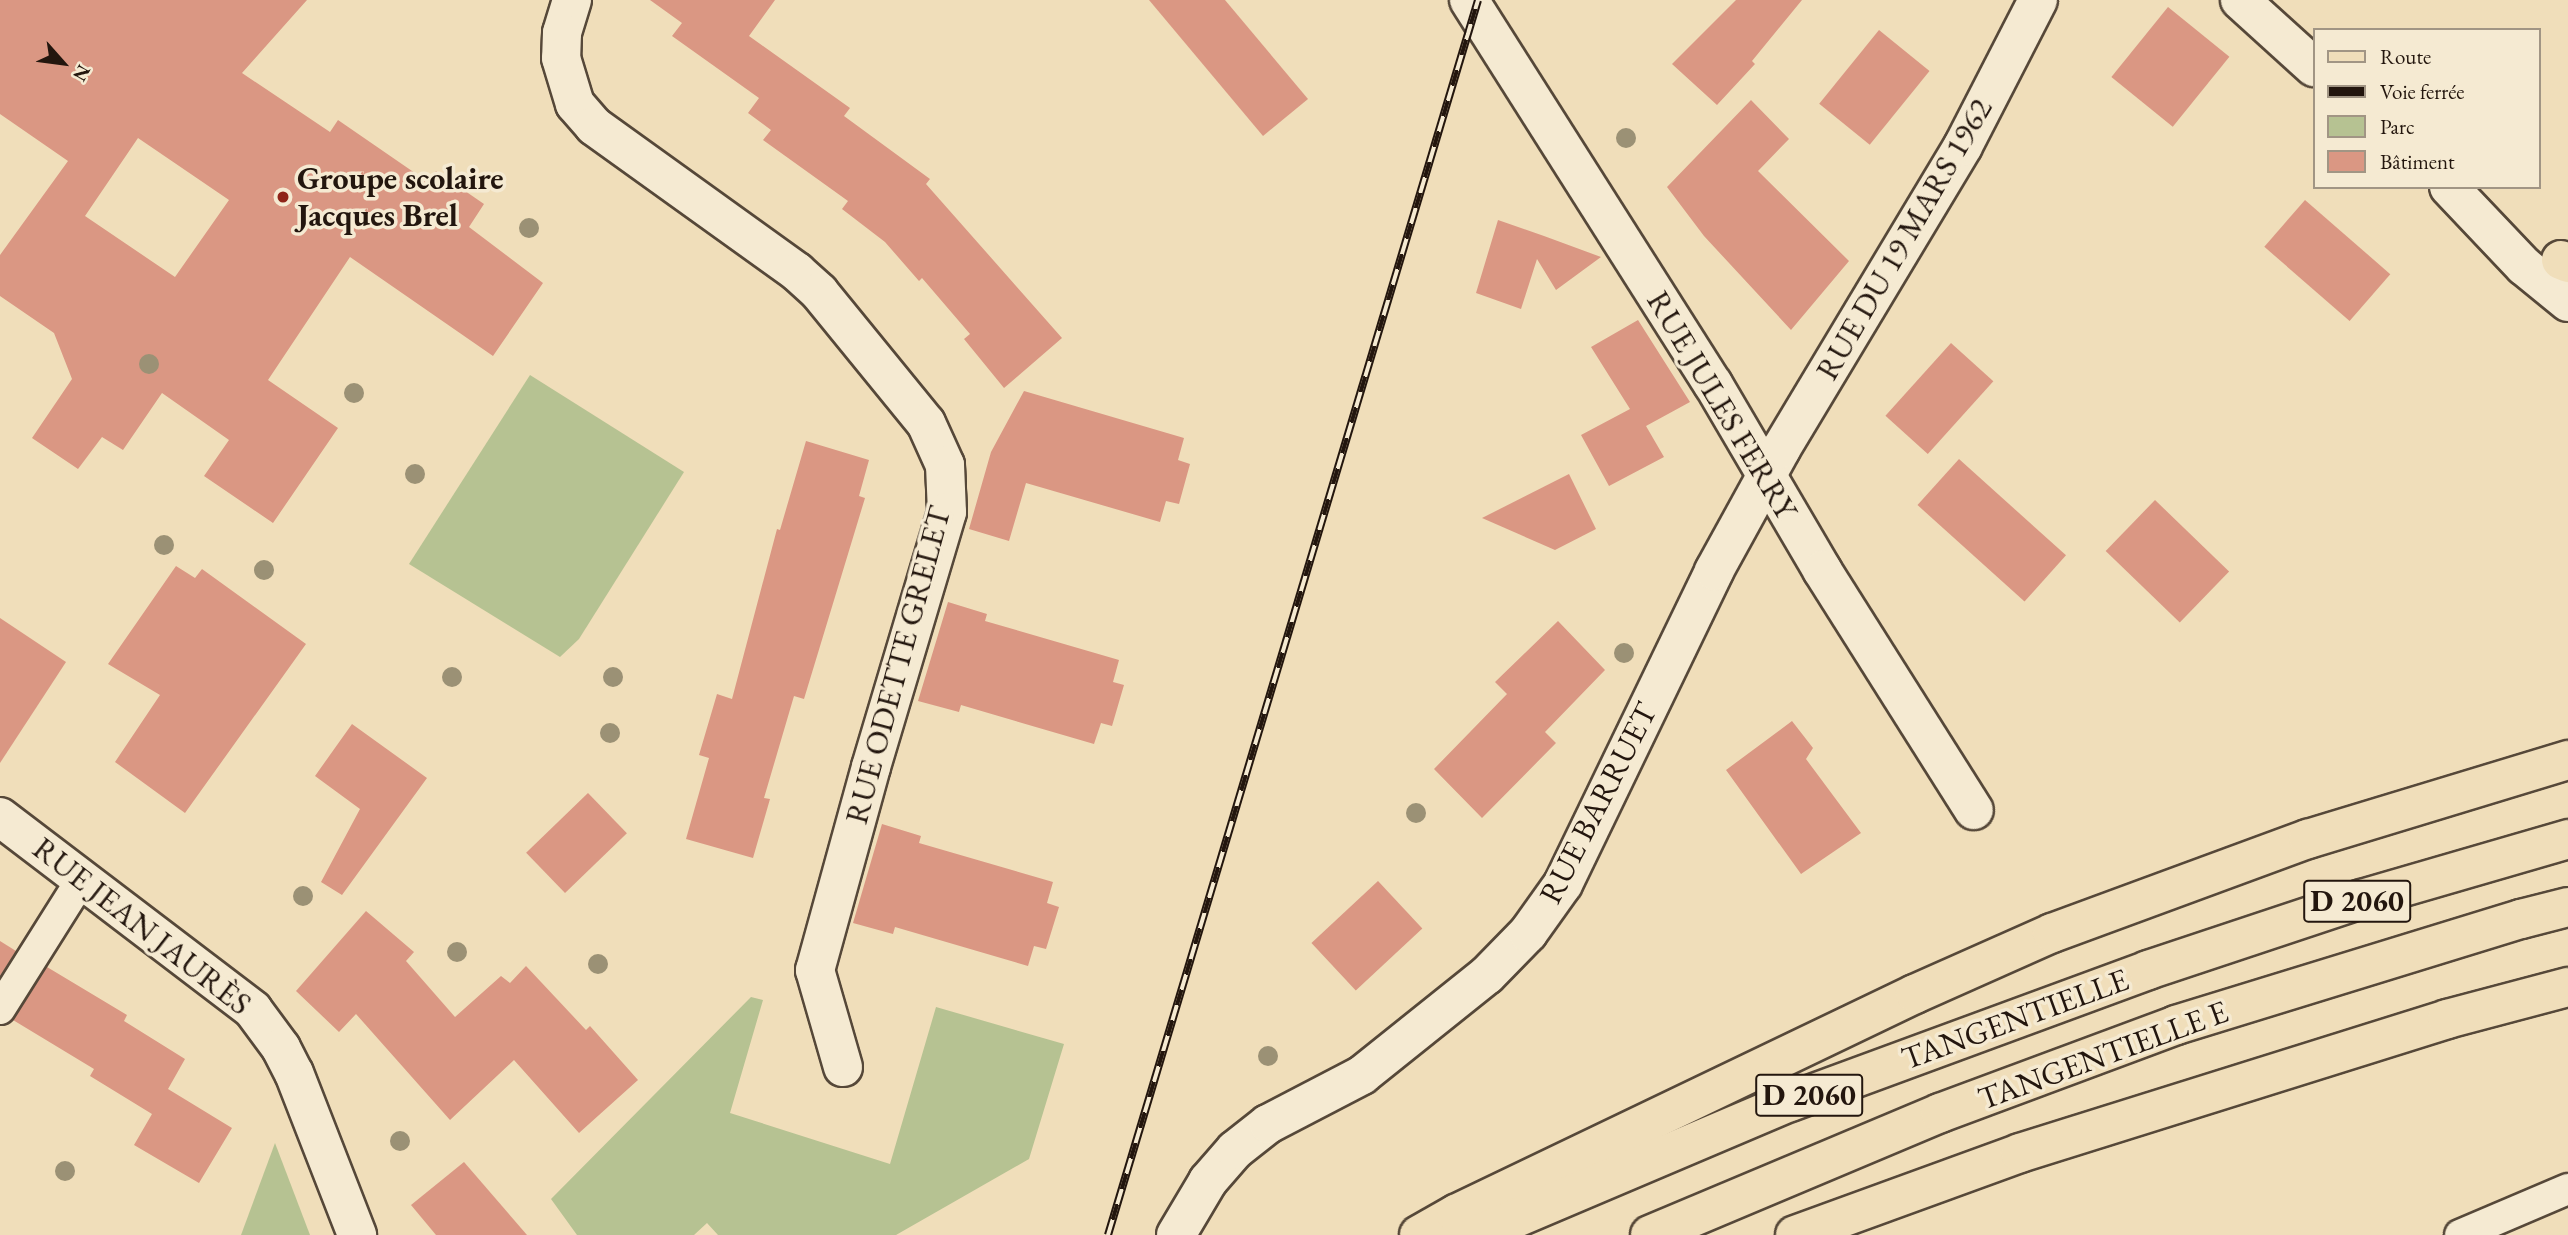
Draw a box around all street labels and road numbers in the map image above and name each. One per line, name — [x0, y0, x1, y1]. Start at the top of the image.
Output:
street label: RUE DU 19 MARS 1962 — [1808, 91, 2000, 387]
street label: RUE JULES FERRY — [1639, 284, 1805, 526]
street label: RUE ODETTE GRELET — [837, 502, 959, 828]
street label: RUE BARRUET — [1531, 696, 1665, 910]
street label: RUE JEAN JAURÈS — [25, 829, 259, 1023]
road number: D 2060 — [2303, 874, 2411, 928]
street label: TANGENTIELLE — [1896, 960, 2134, 1078]
street label: TANGENTIELLE E — [1973, 992, 2233, 1118]
road number: D 2060 — [1755, 1068, 1863, 1121]

